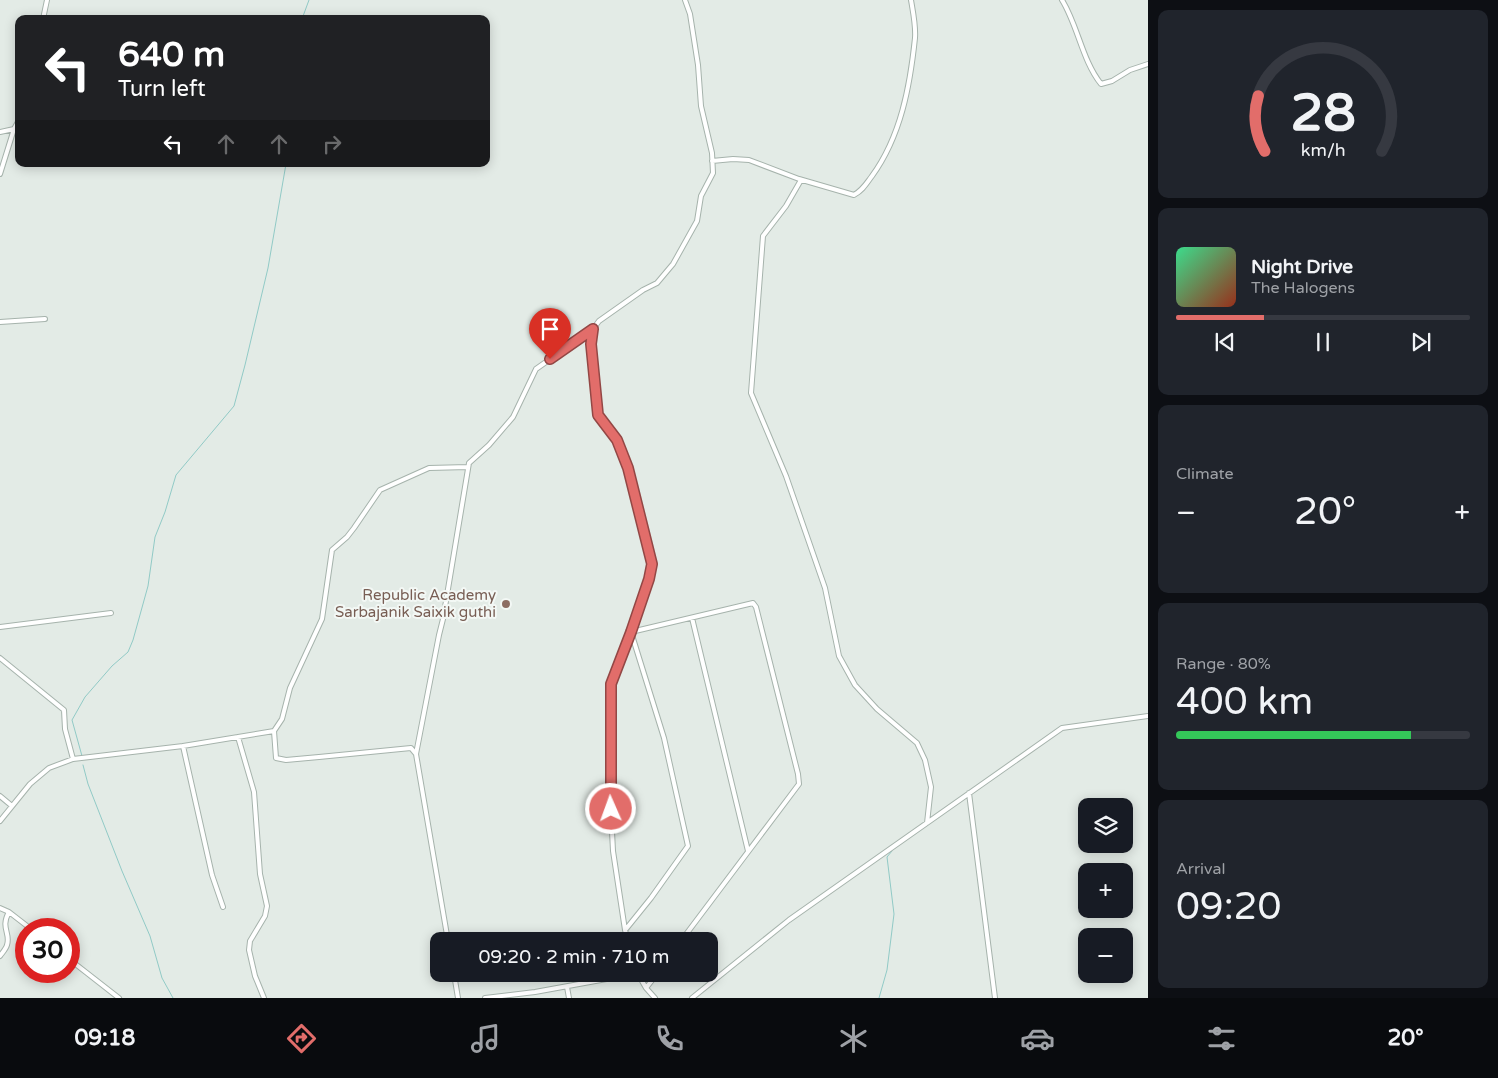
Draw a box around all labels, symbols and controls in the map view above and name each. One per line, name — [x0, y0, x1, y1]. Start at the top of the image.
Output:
text: 640 m — [118, 34, 225, 76]
icon: left — [35, 35, 100, 100]
text: Turn left — [118, 76, 206, 102]
text: 28 — [1290, 82, 1356, 145]
icon: left — [159, 130, 187, 158]
icon: ahead — [212, 130, 240, 158]
icon: ahead — [265, 130, 293, 158]
icon: right — [318, 130, 346, 158]
text: km/h — [1301, 140, 1345, 161]
text: Night Drive — [1251, 256, 1353, 278]
text: The Halogens — [1251, 278, 1355, 298]
pin — [529, 308, 571, 359]
icon: arrive — [536, 315, 564, 343]
icon: previous — [1211, 328, 1239, 356]
icon: pause — [1309, 328, 1337, 356]
icon: next — [1407, 328, 1435, 356]
text: Climate — [1176, 464, 1234, 484]
text: 20° — [1294, 489, 1356, 535]
text: − — [1176, 496, 1196, 530]
text: + — [1454, 496, 1470, 530]
place label: Republic Academy Sarbajanik Saixik guthi — [335, 586, 496, 621]
marker: Republic Academy Sarbajanik Saixik guthi — [500, 598, 512, 610]
text: Range · 80% — [1176, 654, 1271, 674]
text: 400 km — [1176, 679, 1313, 725]
position arrow — [584, 782, 636, 834]
map controls — [1078, 798, 1133, 983]
button: layers — [1078, 798, 1133, 853]
text: Arrival — [1176, 859, 1225, 879]
button: + — [1078, 863, 1133, 918]
text: 09:20 — [1176, 884, 1281, 930]
speed limit sign: 30 — [15, 918, 80, 983]
button: − — [1078, 928, 1133, 983]
text: 09:20 · 2 min · 710 m — [478, 946, 670, 968]
icon: directions — [284, 1021, 319, 1056]
icon: music — [468, 1021, 503, 1056]
icon: phone — [652, 1021, 687, 1056]
icon: climate — [836, 1021, 871, 1056]
icon: car — [1020, 1021, 1055, 1056]
icon: filters — [1204, 1021, 1239, 1056]
text: 09:18 — [74, 1025, 135, 1051]
text: 20° — [1388, 1025, 1424, 1051]

